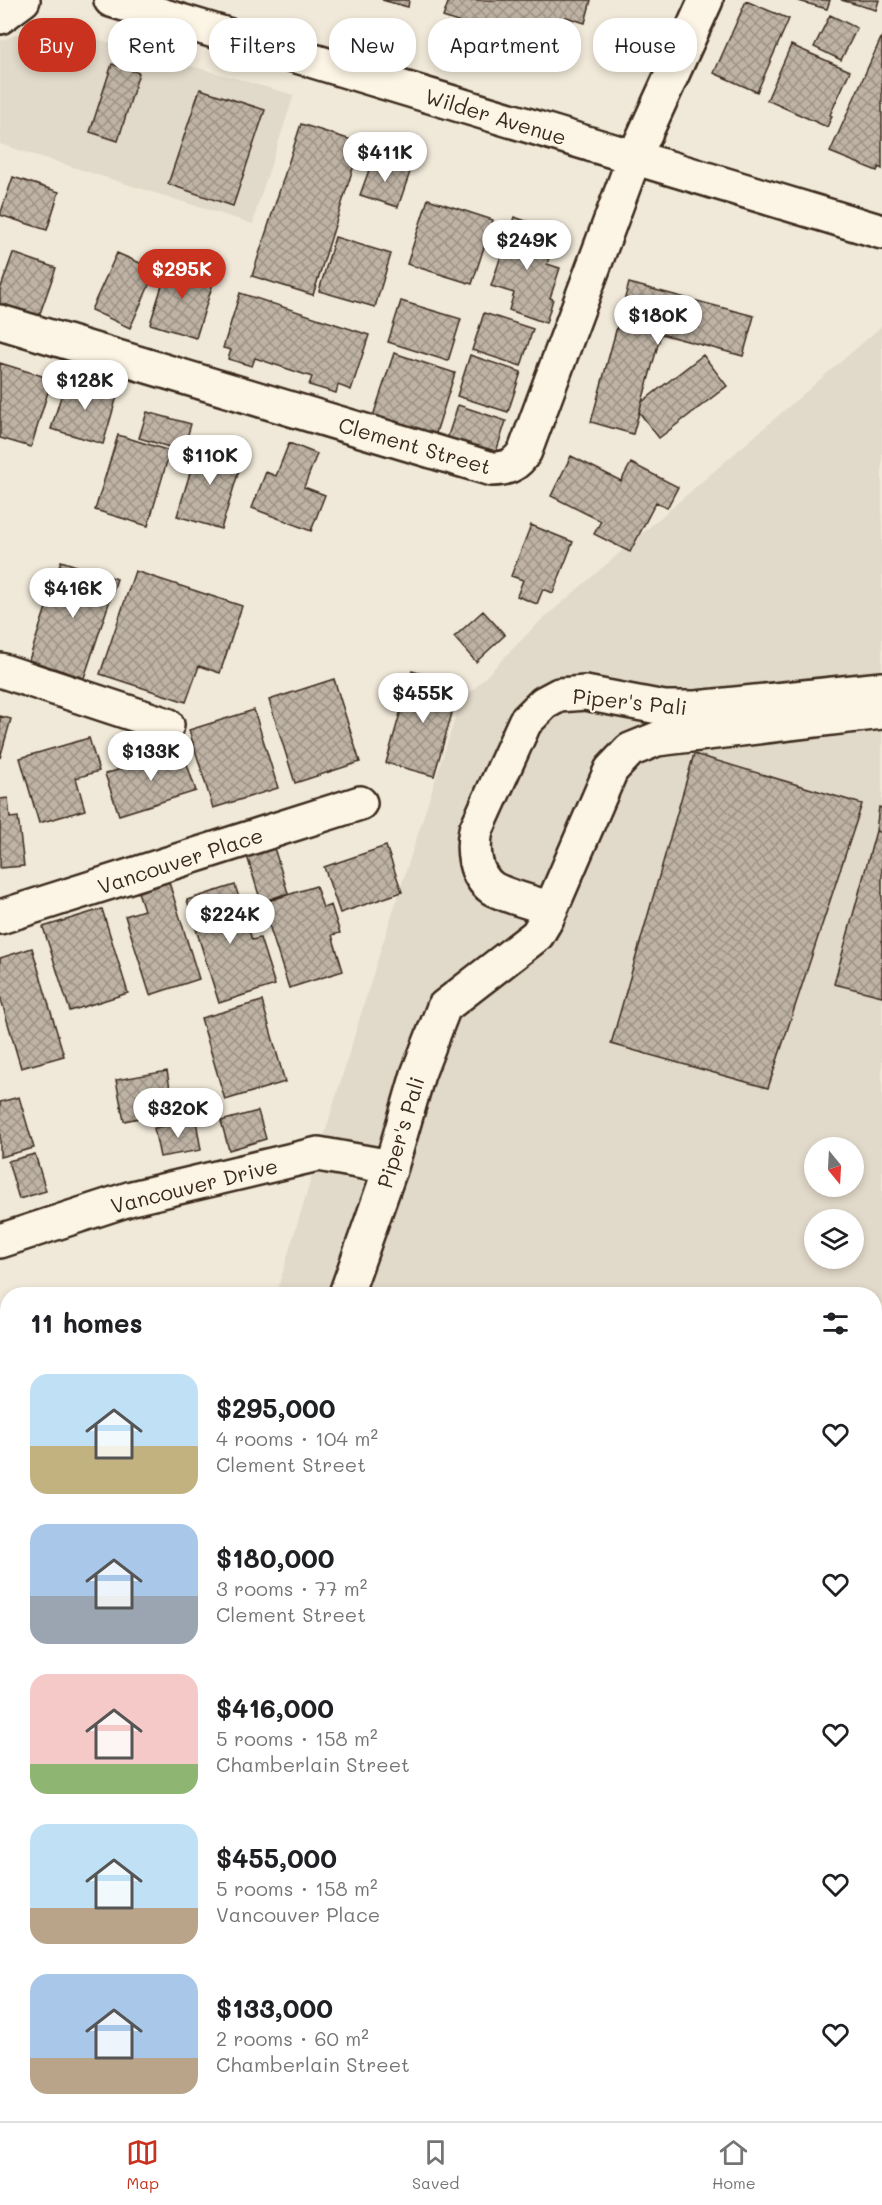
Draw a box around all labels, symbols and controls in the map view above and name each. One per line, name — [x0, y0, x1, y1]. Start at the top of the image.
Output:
chip: Buy — [18, 18, 96, 72]
chip: Rent — [108, 18, 197, 72]
chip: Filters — [209, 18, 317, 72]
chip: New — [329, 18, 416, 72]
chip: Apartment — [428, 18, 581, 72]
chip: House — [593, 18, 697, 72]
street label: Wilder Avenue — [422, 82, 570, 150]
pin: $411K — [343, 132, 427, 183]
text: $411K — [357, 138, 413, 164]
pin: $249K — [485, 220, 569, 271]
text: $249K — [496, 226, 558, 252]
pin: $295K — [140, 249, 224, 300]
text: $295K — [152, 255, 212, 281]
pin: $180K — [616, 295, 700, 346]
text: $180K — [628, 301, 688, 327]
pin: $128K — [43, 360, 127, 411]
text: $128K — [56, 366, 114, 392]
street label: Clement Street — [336, 410, 494, 480]
pin: $110K — [168, 435, 252, 486]
text: $110K — [182, 441, 238, 467]
pin: $416K — [31, 568, 115, 619]
text: $416K — [43, 574, 103, 600]
pin: $455K — [381, 673, 465, 724]
text: $455K — [392, 679, 454, 705]
street label: Piper's Pali — [571, 682, 689, 720]
pin: $133K — [109, 731, 193, 782]
text: $133K — [122, 737, 180, 763]
street label: Vancouver Place — [94, 821, 266, 899]
pin: $224K — [188, 894, 272, 945]
text: $224K — [200, 900, 260, 926]
street label: Piper's Pali — [370, 1073, 430, 1191]
pin: $320K — [136, 1088, 220, 1139]
text: $320K — [147, 1094, 209, 1120]
north arrow — [804, 1137, 864, 1197]
map controls — [804, 1137, 864, 1269]
street label: Vancouver Drive — [108, 1151, 280, 1219]
button: layers — [804, 1209, 864, 1269]
text: 11 homes — [30, 1306, 143, 1340]
icon: filters — [819, 1307, 852, 1340]
text: $295,000 — [216, 1391, 336, 1425]
icon: home — [78, 1398, 150, 1470]
icon: heart — [819, 1418, 852, 1451]
text: 4 rooms · 104 m² — [216, 1425, 378, 1451]
text: Clement Street — [216, 1451, 366, 1477]
text: $180,000 — [216, 1541, 335, 1575]
icon: home — [78, 1548, 150, 1620]
icon: heart — [819, 1568, 852, 1601]
text: 3 rooms · 77 m² — [216, 1575, 367, 1601]
text: Clement Street — [216, 1601, 366, 1627]
text: $416,000 — [216, 1691, 334, 1725]
icon: home — [78, 1698, 150, 1770]
icon: heart — [819, 1718, 852, 1751]
text: 5 rooms · 158 m² — [216, 1725, 378, 1751]
text: Chamberlain Street — [216, 1751, 410, 1777]
text: $455,000 — [216, 1841, 337, 1875]
icon: home — [78, 1848, 150, 1920]
icon: heart — [819, 1868, 852, 1901]
text: 5 rooms · 158 m² — [216, 1875, 378, 1901]
text: Vancouver Place — [216, 1901, 380, 1927]
text: $133,000 — [216, 1991, 333, 2025]
icon: home — [78, 1998, 150, 2070]
icon: heart — [819, 2018, 852, 2051]
text: 2 rooms · 60 m² — [216, 2025, 369, 2051]
text: Chamberlain Street — [216, 2051, 410, 2077]
tab: Map — [126, 2136, 159, 2193]
tab: Saved — [412, 2136, 459, 2193]
tab: Home — [712, 2136, 756, 2193]

